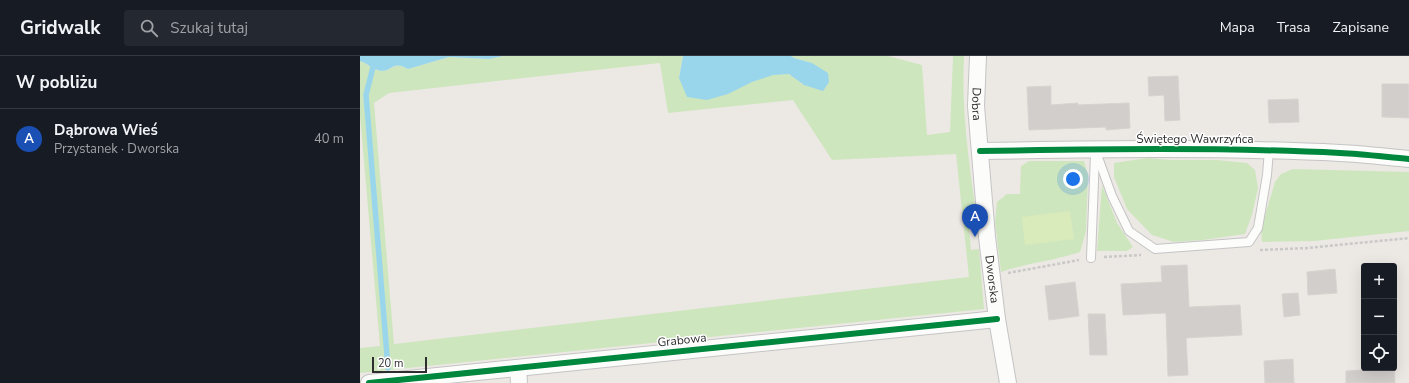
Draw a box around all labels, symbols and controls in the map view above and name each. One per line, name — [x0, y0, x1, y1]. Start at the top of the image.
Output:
search box — [124, 10, 404, 46]
text: Gridwalk — [20, 15, 100, 41]
icon: search — [138, 17, 160, 39]
text: Szukaj tutaj — [170, 18, 248, 38]
text: Mapa — [1220, 18, 1255, 37]
text: Trasa — [1277, 18, 1311, 37]
text: Zapisane — [1333, 18, 1389, 37]
text: W pobliżu — [16, 71, 97, 94]
street label: Dobra — [968, 87, 985, 121]
text: Dąbrowa Wieś — [54, 120, 158, 140]
text: A — [24, 130, 34, 148]
text: 40 m — [314, 130, 344, 148]
street label: Świętego Wawrzyńca — [1136, 131, 1254, 147]
text: Przystanek · Dworska — [54, 140, 179, 158]
your location — [1063, 169, 1083, 189]
pin: A — [962, 204, 988, 237]
street label: Dworska — [981, 254, 1003, 304]
map controls — [1361, 263, 1397, 371]
button: + — [1361, 263, 1397, 299]
button: − — [1361, 299, 1397, 335]
street label: Grabowa — [657, 329, 707, 351]
button: locate — [1361, 335, 1397, 371]
scale bar — [372, 355, 427, 374]
text: 20 m — [378, 356, 403, 371]

